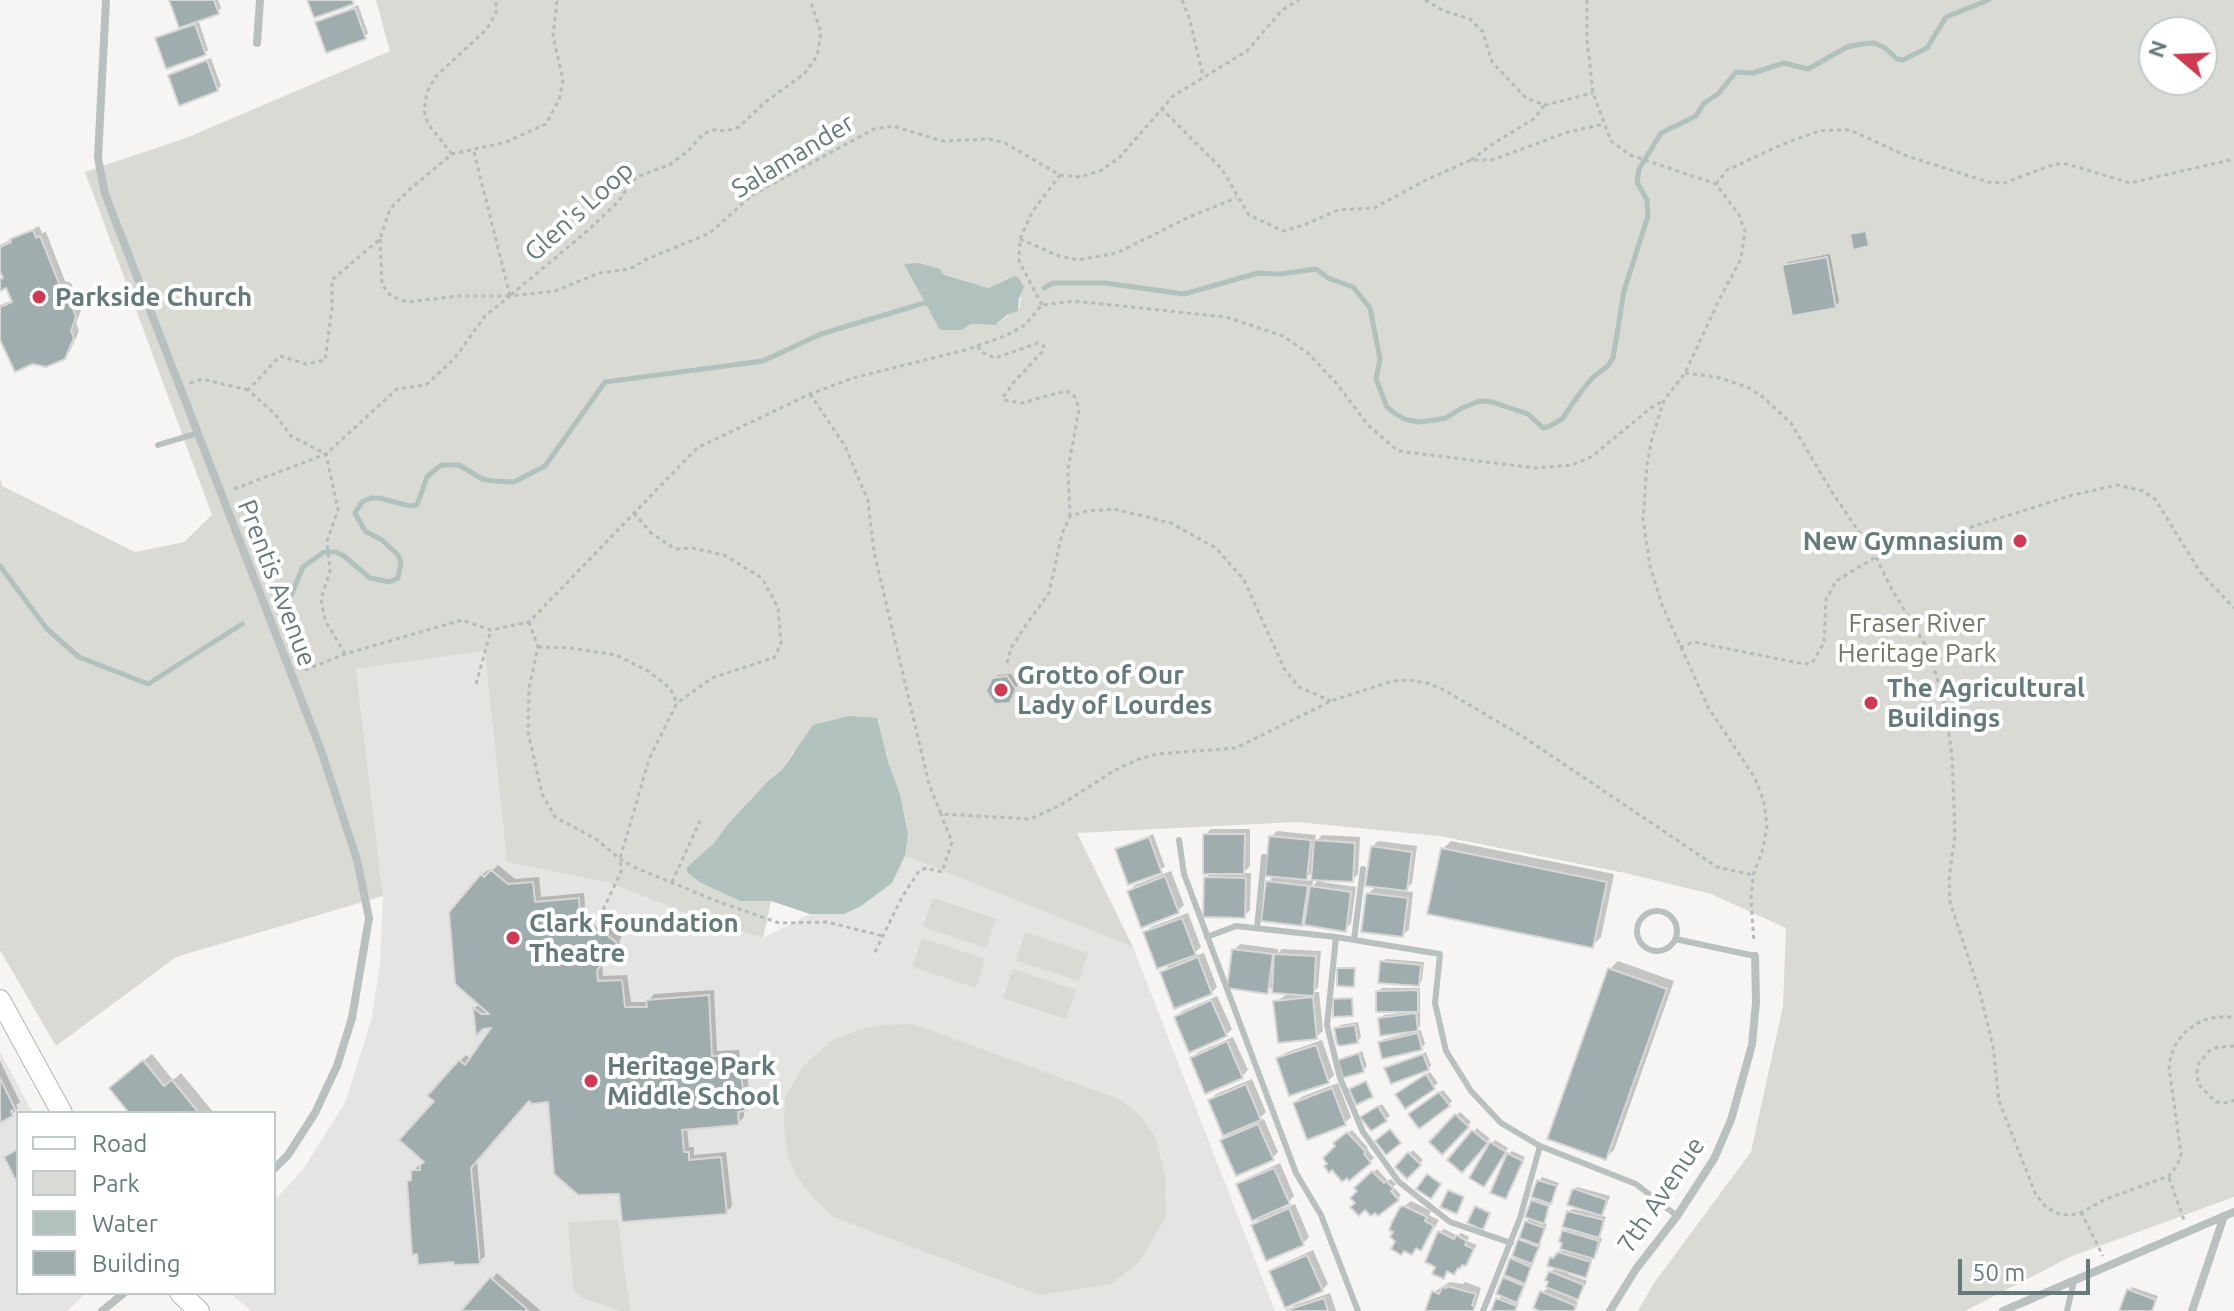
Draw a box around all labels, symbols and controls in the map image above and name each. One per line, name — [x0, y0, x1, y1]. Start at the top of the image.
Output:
north arrow — [2138, 16, 2218, 96]
text: N — [2142, 37, 2171, 61]
street label: Salamander — [726, 107, 860, 205]
street label: Glen's Loop — [518, 154, 640, 268]
place label: Parkside Church — [55, 281, 252, 313]
marker: Parkside Church — [30, 288, 48, 306]
street label: Prentis Avenue — [231, 495, 323, 671]
place label: New Gymnasium — [1803, 525, 2004, 557]
marker: New Gymnasium — [2011, 532, 2029, 550]
park label: Fraser River Heritage Park — [1837, 607, 1997, 668]
place label: Grotto of Our Lady of Lourdes — [1017, 659, 1212, 720]
place label: The Agricultural Buildings — [1887, 672, 2085, 734]
marker: Grotto of Our Lady of Lourdes — [992, 681, 1010, 699]
marker: The Agricultural Buildings — [1862, 694, 1880, 712]
place label: Clark Foundation Theatre — [529, 907, 739, 968]
marker: Clark Foundation Theatre — [504, 929, 522, 947]
place label: Heritage Park Middle School — [607, 1050, 779, 1112]
marker: Heritage Park Middle School — [582, 1072, 600, 1090]
legend — [16, 1111, 276, 1295]
text: Road — [92, 1130, 147, 1157]
street label: 7th Avenue — [1611, 1131, 1711, 1259]
text: Park — [92, 1170, 140, 1197]
text: Water — [92, 1210, 158, 1237]
scale bar — [1962, 1243, 2094, 1293]
text: Building — [92, 1250, 180, 1277]
text: 50 m — [1972, 1259, 2025, 1286]

